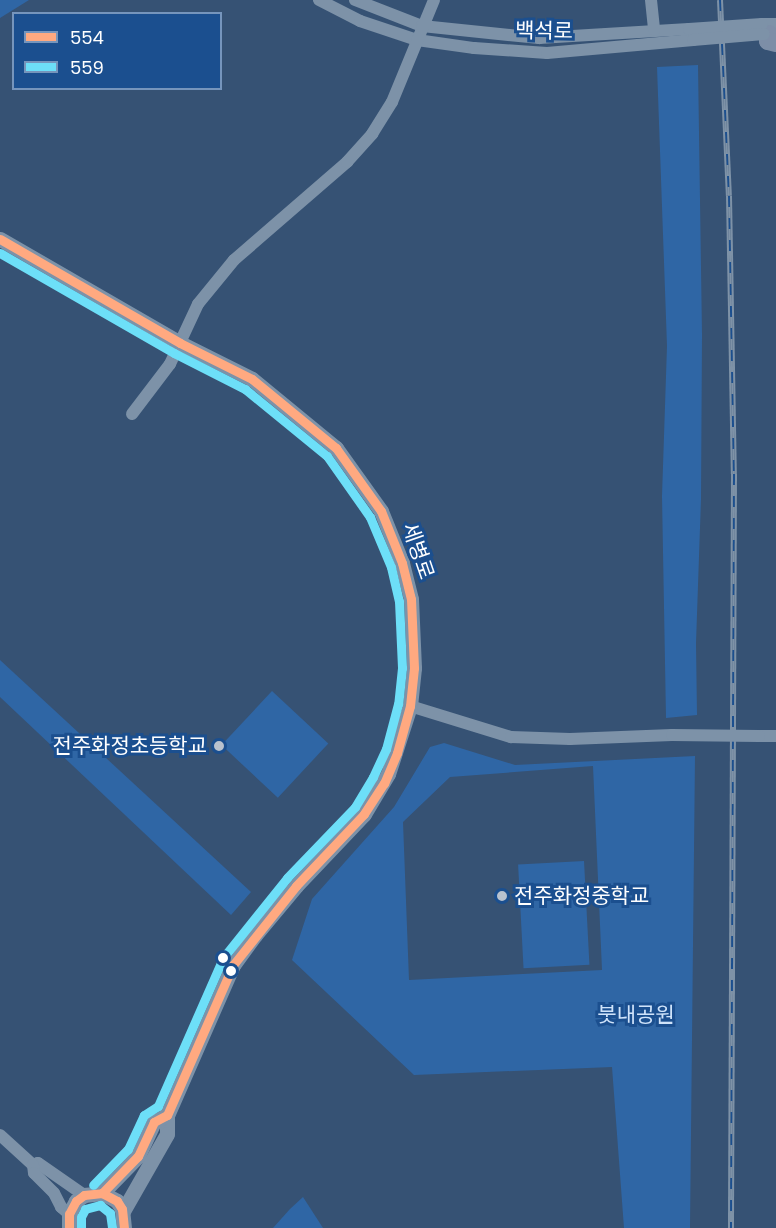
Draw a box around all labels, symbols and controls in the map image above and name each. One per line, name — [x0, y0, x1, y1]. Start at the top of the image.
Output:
legend — [12, 12, 222, 90]
street label: 백석로 — [515, 18, 573, 44]
text: 554 — [70, 25, 104, 50]
text: 559 — [70, 55, 104, 80]
street label: 세병로 — [397, 519, 439, 583]
place label: 전주화정초등학교 — [52, 733, 207, 759]
marker: 전주화정초등학교 — [212, 739, 226, 753]
place label: 전주화정중학교 — [514, 883, 649, 909]
marker: 전주화정중학교 — [495, 889, 509, 903]
unlabelled marker — [217, 952, 229, 964]
unlabelled marker — [225, 965, 237, 977]
park label: 붓내공원 — [597, 1002, 675, 1028]

